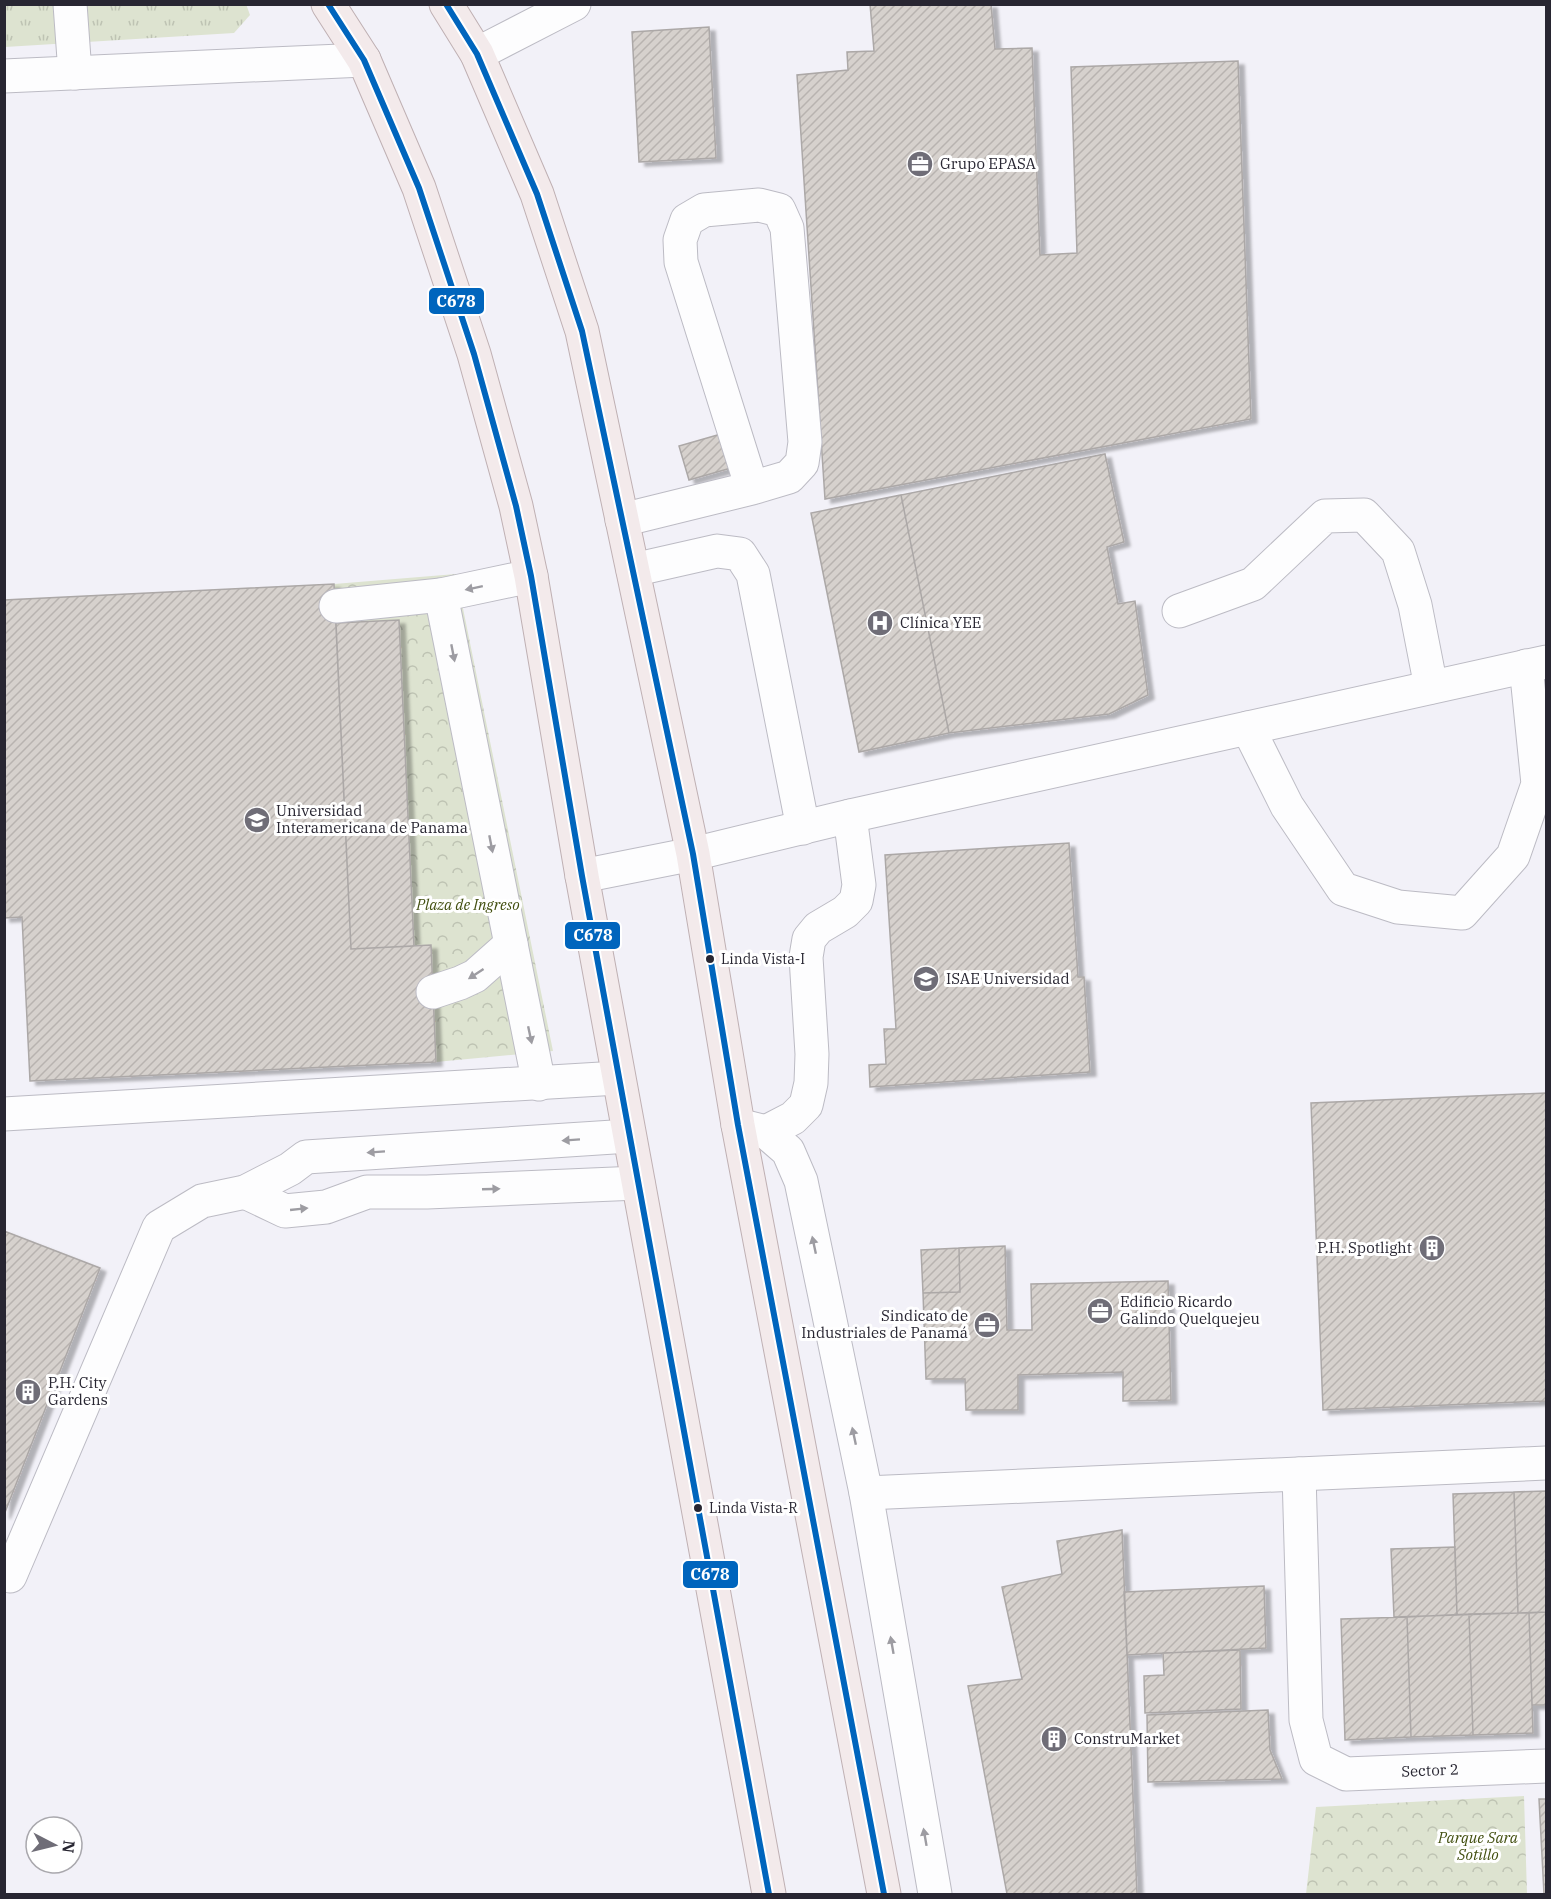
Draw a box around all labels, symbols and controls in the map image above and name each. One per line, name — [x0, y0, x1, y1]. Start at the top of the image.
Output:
office icon: Grupo EPASA — [905, 149, 935, 179]
place label: Grupo EPASA — [940, 154, 1037, 173]
line badge: C678 — [428, 287, 485, 315]
text: C678 — [436, 291, 476, 311]
one-way arrow — [464, 584, 483, 593]
hospital icon: Clínica YEE — [865, 608, 895, 638]
place label: Clínica YEE — [900, 613, 981, 632]
one-way arrow — [449, 643, 458, 662]
place label: Universidad Interamericana de Panama — [276, 801, 468, 837]
school or university icon: Universidad Interamericana de Panama — [242, 805, 272, 835]
one-way arrow — [487, 835, 496, 854]
park label: Plaza de Ingreso — [415, 895, 520, 914]
line badge: C678 — [564, 921, 621, 950]
text: C678 — [573, 925, 613, 945]
place label: Linda Vista-I — [721, 950, 805, 968]
marker: Linda Vista-I — [704, 953, 716, 965]
school or university icon: ISAE Universidad — [911, 964, 941, 994]
one-way arrow — [467, 969, 484, 980]
place label: ISAE Universidad — [946, 969, 1070, 988]
one-way arrow — [526, 1026, 535, 1045]
one-way arrow — [561, 1135, 580, 1144]
one-way arrow — [366, 1148, 385, 1157]
one-way arrow — [482, 1185, 501, 1194]
one-way arrow — [290, 1204, 309, 1214]
building icon: P.H. Spotlight — [1417, 1233, 1447, 1263]
one-way arrow — [809, 1236, 819, 1254]
place label: P.H. Spotlight — [1317, 1238, 1412, 1257]
place label: Edificio Ricardo Galindo Quelquejeu — [1120, 1292, 1260, 1328]
office icon: Edificio Ricardo Galindo Quelquejeu — [1085, 1296, 1115, 1326]
place label: Sindicato de Industriales de Panamá — [801, 1306, 968, 1342]
office icon: Sindicato de Industriales de Panamá — [972, 1310, 1002, 1340]
place label: P.H. City Gardens — [48, 1373, 108, 1409]
building icon: P.H. City Gardens — [13, 1377, 43, 1407]
one-way arrow — [849, 1426, 858, 1445]
place label: Linda Vista-R — [709, 1499, 798, 1517]
marker: Linda Vista-R — [692, 1502, 704, 1514]
line badge: C678 — [682, 1560, 739, 1589]
text: C678 — [690, 1564, 730, 1584]
one-way arrow — [888, 1635, 897, 1654]
building icon: ConstruMarket — [1039, 1724, 1069, 1754]
place label: ConstruMarket — [1074, 1729, 1180, 1748]
street label: Sector 2 — [1401, 1759, 1459, 1781]
north arrow — [24, 1815, 84, 1875]
one-way arrow — [921, 1827, 930, 1846]
park label: Parque Sara Sotillo — [1437, 1828, 1519, 1864]
text: N — [58, 1839, 80, 1854]

